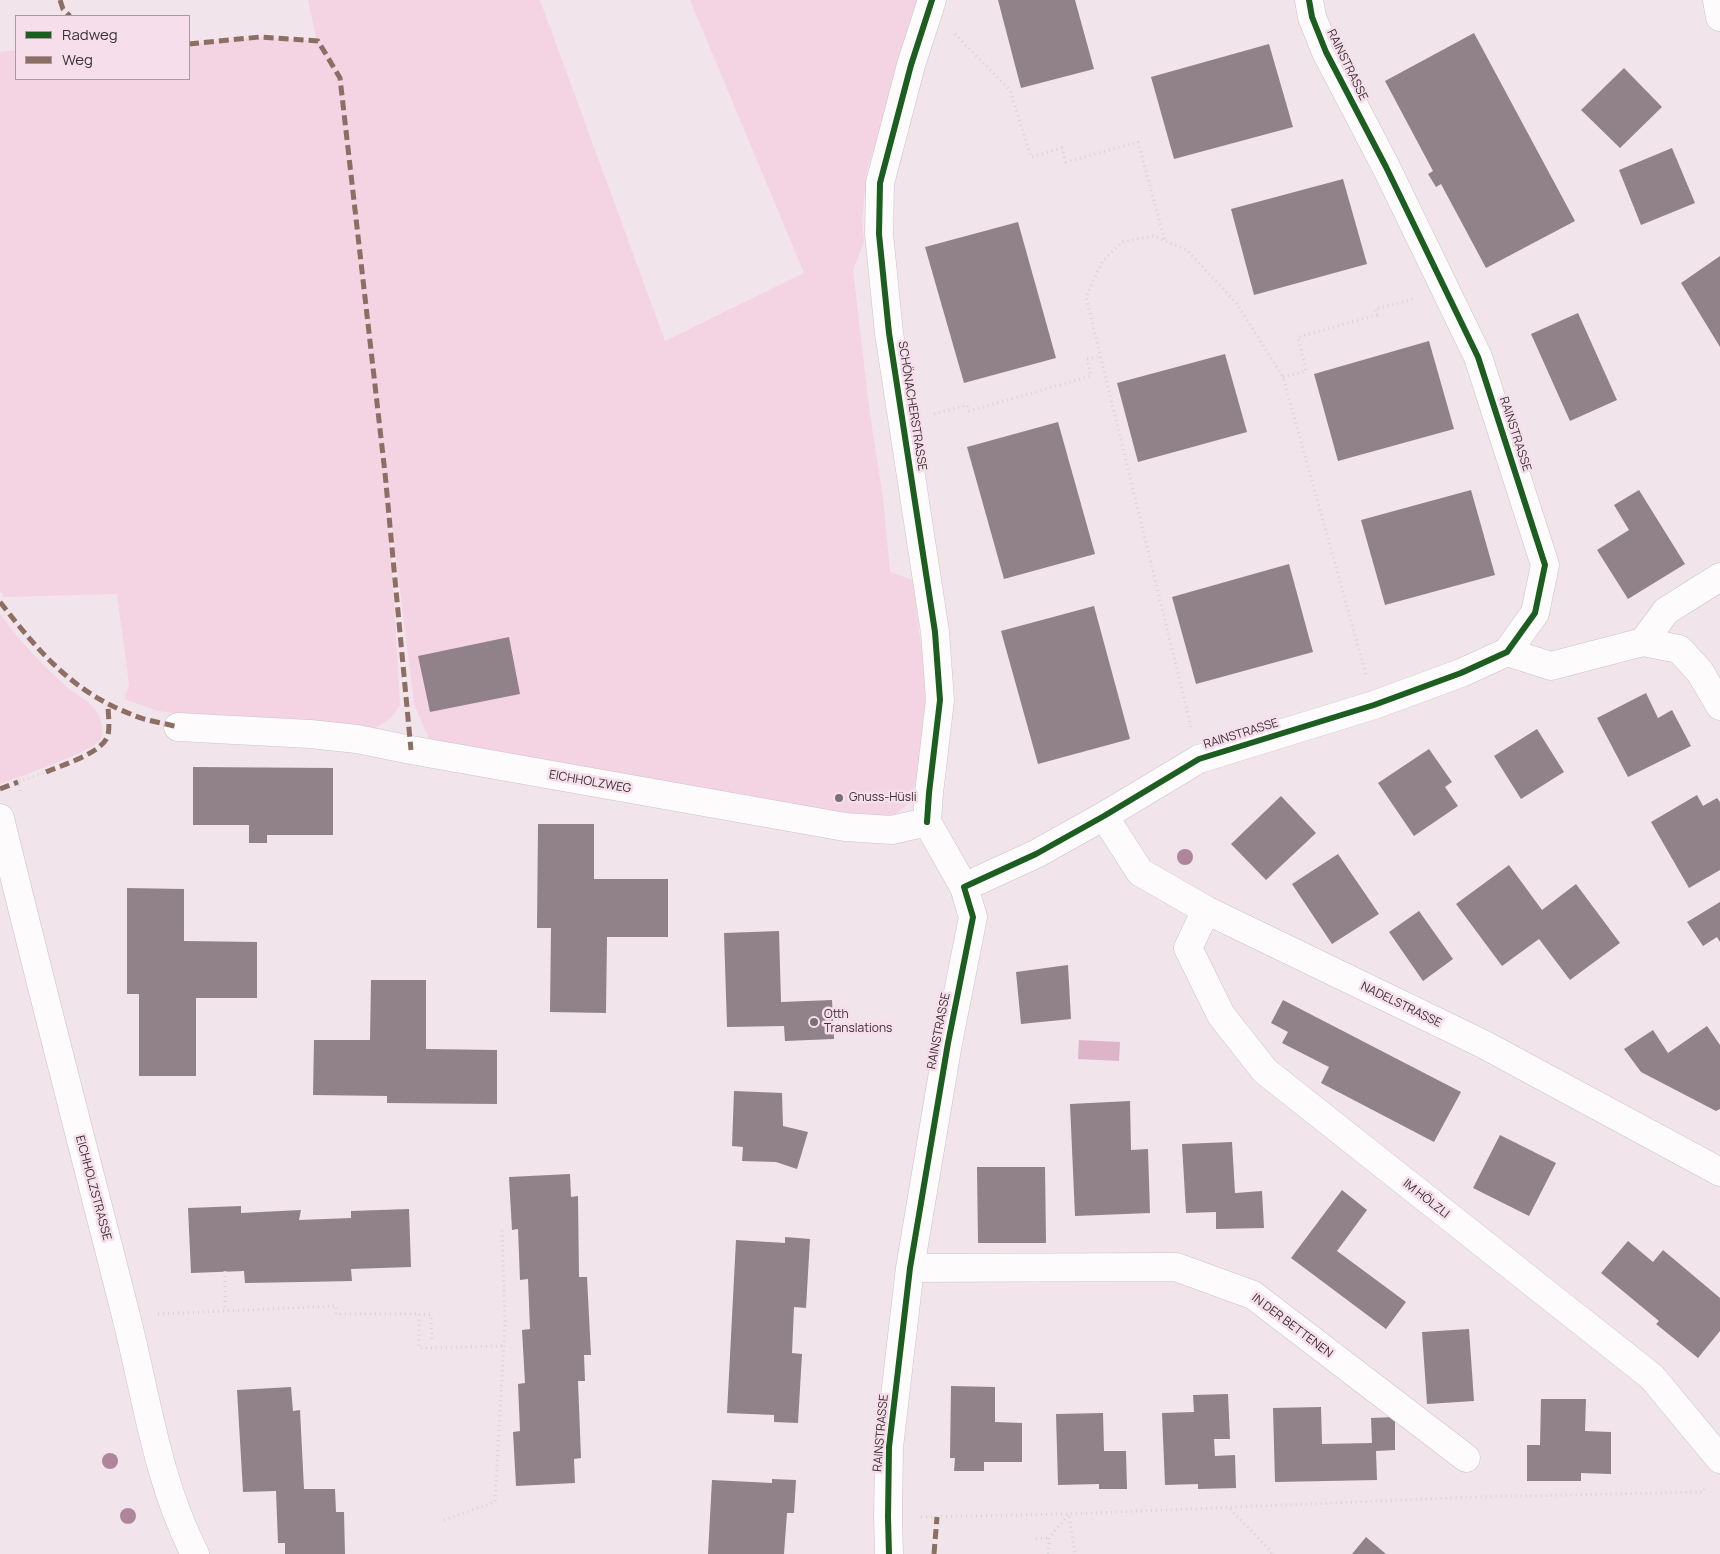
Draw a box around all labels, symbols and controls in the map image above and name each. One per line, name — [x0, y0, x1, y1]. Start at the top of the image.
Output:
legend — [15, 15, 190, 80]
text: Radweg — [62, 24, 118, 45]
street label: RAINSTRASSE — [1324, 27, 1370, 103]
text: Weg — [62, 49, 93, 70]
street label: SCHÖNACHERSTRASSE — [895, 340, 929, 472]
street label: RAINSTRASSE — [1496, 395, 1534, 473]
street label: RAINSTRASSE — [1202, 716, 1280, 752]
street label: EICHHOLZWEG — [548, 768, 632, 796]
place label: Gnuss-Hüsli — [849, 791, 917, 805]
marker: Gnuss-Hüsli — [833, 792, 845, 804]
street label: NADELSTRASSE — [1358, 979, 1444, 1031]
street label: RAINSTRASSE — [925, 992, 953, 1070]
place label: Otth Translations — [824, 1008, 892, 1036]
marker: Otth Translations — [808, 1016, 820, 1028]
street label: EICHHOLZSTRASSE — [72, 1134, 114, 1242]
street label: IM HÖLZLI — [1400, 1177, 1452, 1221]
street label: IN DER BETTENEN — [1249, 1291, 1335, 1361]
street label: RAINSTRASSE — [870, 1394, 892, 1472]

